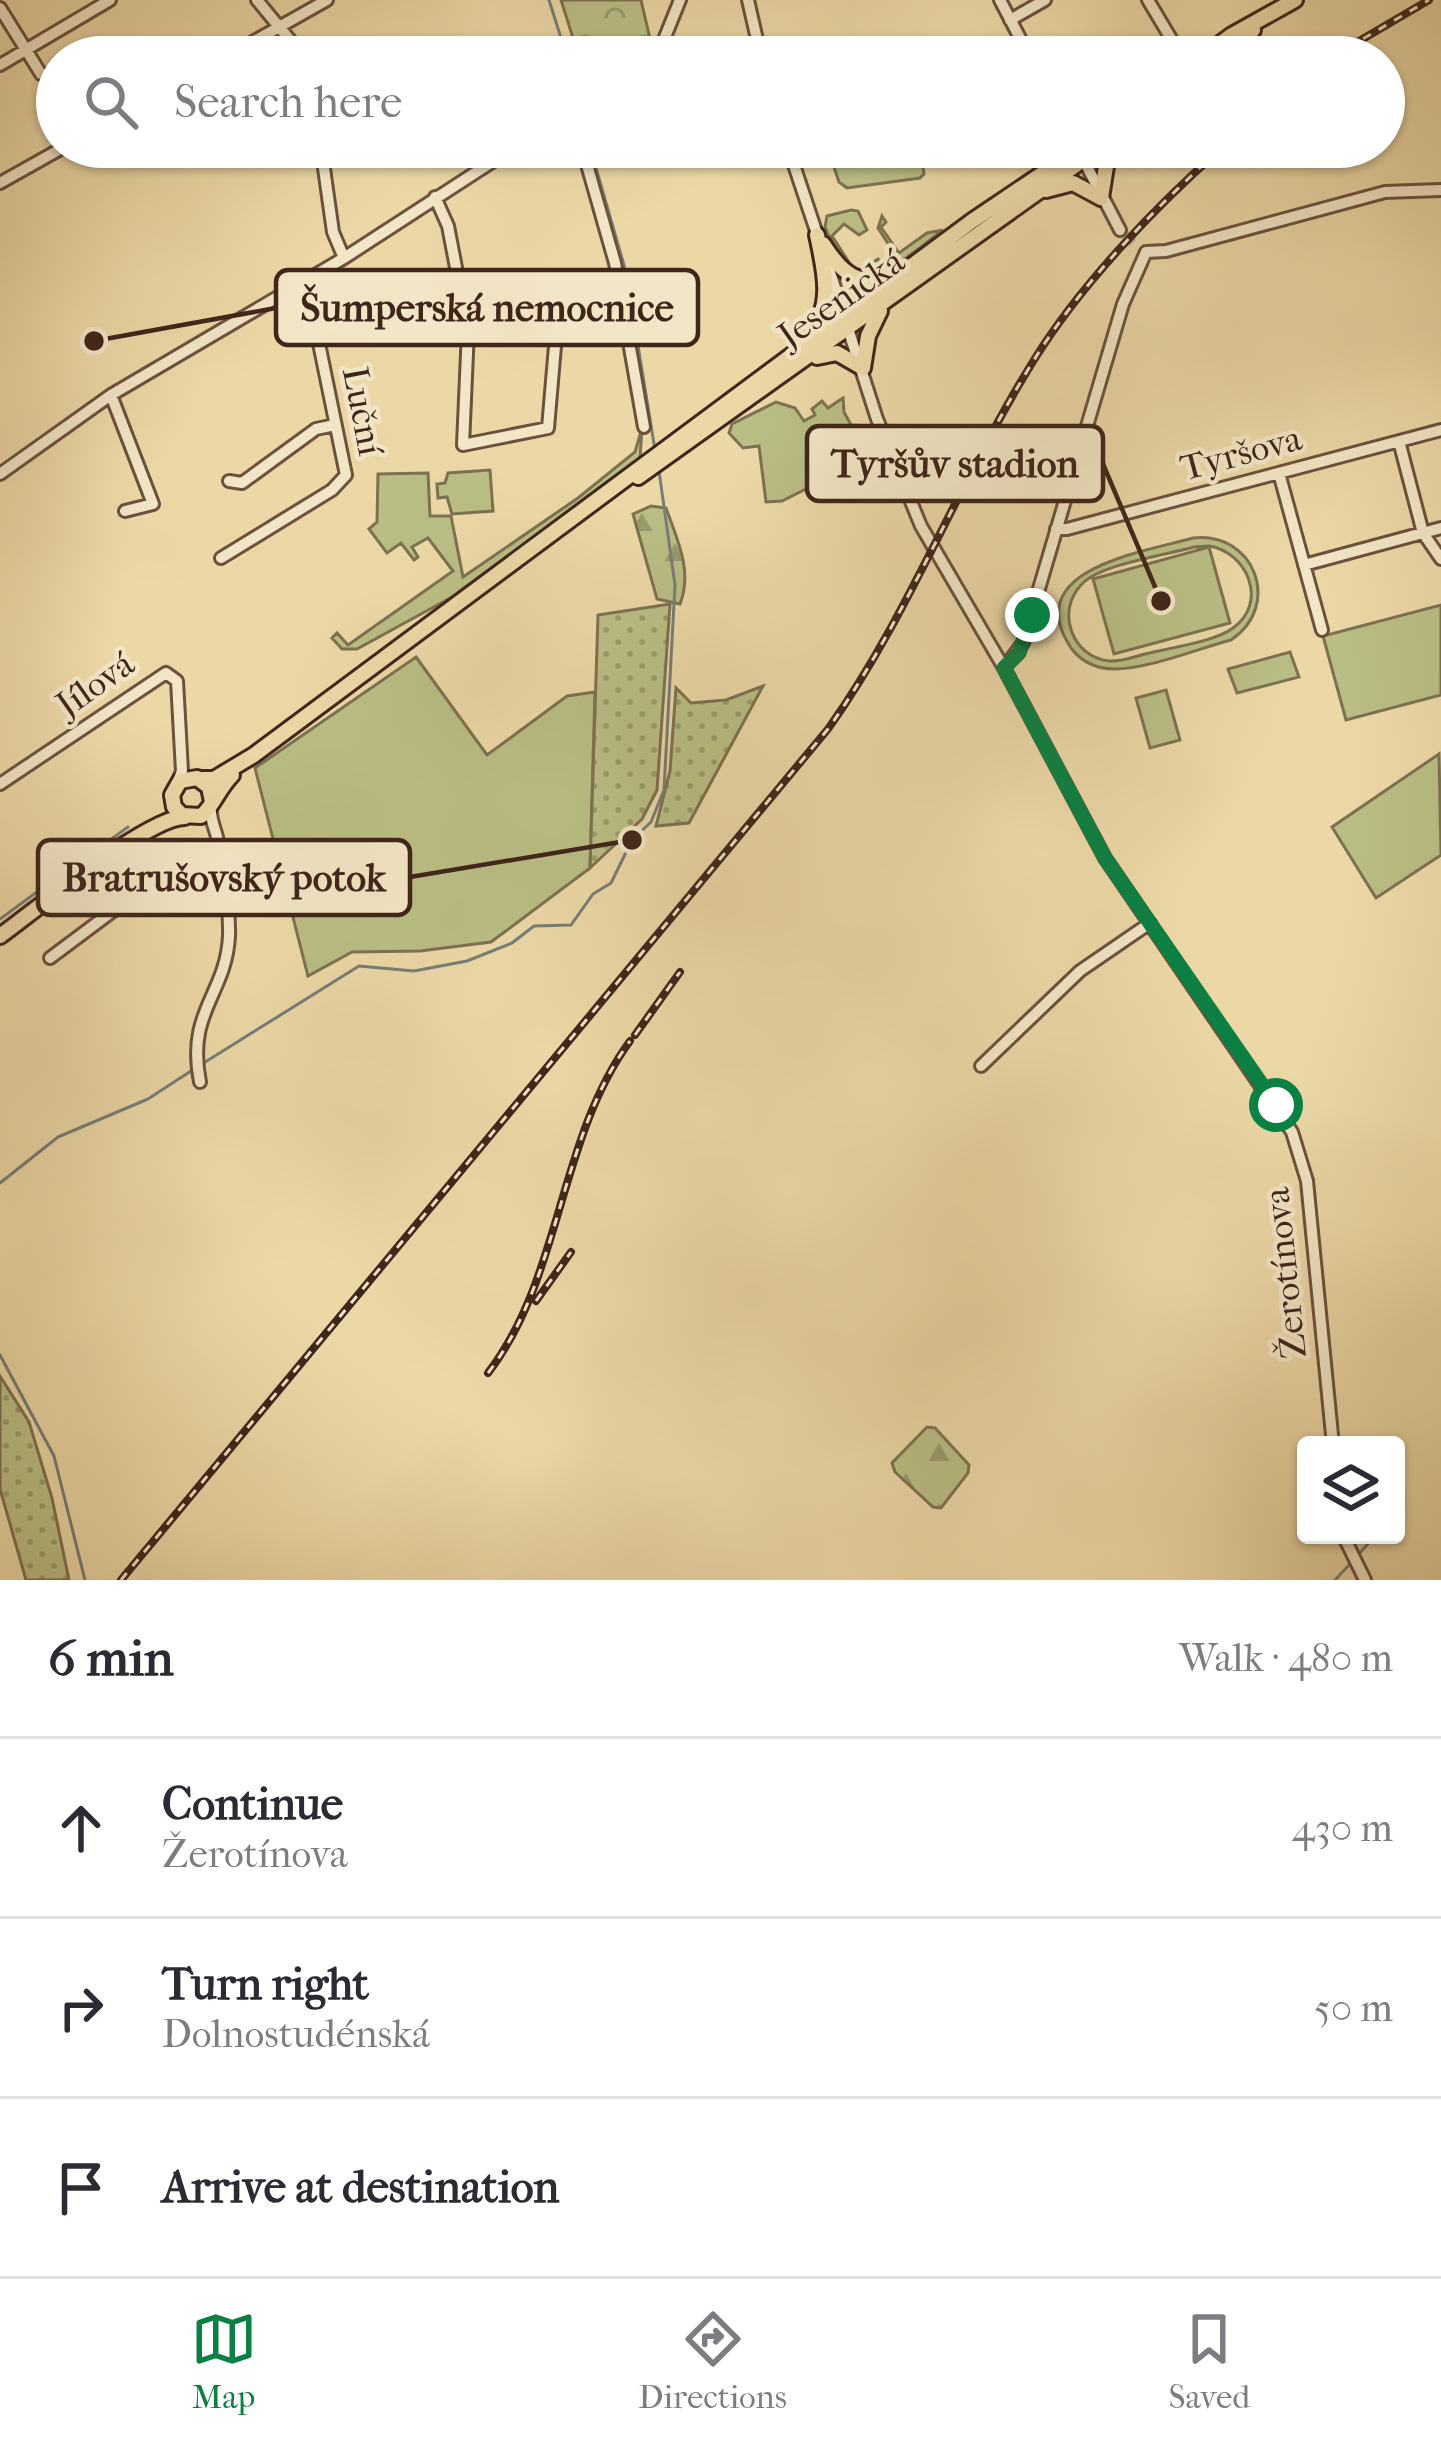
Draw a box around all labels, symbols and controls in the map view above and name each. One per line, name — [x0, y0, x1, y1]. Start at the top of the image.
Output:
search box — [36, 36, 1405, 168]
icon: search — [78, 69, 144, 135]
text: Search here — [174, 76, 402, 129]
street label: Jesenická — [768, 239, 912, 358]
callout: Šumperská nemocnice — [276, 270, 698, 345]
text: Šumperská nemocnice — [300, 283, 674, 331]
street label: Luční — [334, 363, 392, 459]
street label: Tyršova — [1176, 417, 1306, 489]
callout: Tyršův stadion — [807, 426, 1103, 501]
text: Tyršův stadion — [830, 441, 1079, 487]
route end — [1005, 588, 1059, 642]
street label: Jílová — [46, 642, 142, 727]
callout: Bratrušovský potok — [38, 840, 410, 915]
text: Bratrušovský potok — [62, 855, 387, 901]
route start — [1249, 1078, 1303, 1132]
street label: Žerotínova — [1255, 1185, 1315, 1360]
map controls — [1297, 1436, 1405, 1544]
button: layers — [1297, 1436, 1405, 1544]
text: 6 min — [48, 1628, 174, 1688]
text: Walk · 480 m — [1179, 1635, 1393, 1681]
text: Continue — [162, 1778, 343, 1831]
icon: ahead — [48, 1795, 114, 1861]
text: 430 m — [1292, 1805, 1393, 1851]
text: Žerotínova — [162, 1831, 348, 1877]
text: Turn right — [162, 1958, 369, 2011]
icon: right — [48, 1975, 114, 2041]
text: 50 m — [1314, 1985, 1393, 2031]
text: Dolnostudénská — [162, 2011, 430, 2057]
icon: arrive — [48, 2155, 114, 2221]
text: Arrive at destination — [162, 2161, 559, 2214]
tab: Map — [191, 2306, 257, 2417]
tab: Directions — [638, 2306, 787, 2417]
tab: Saved — [1168, 2306, 1250, 2417]

